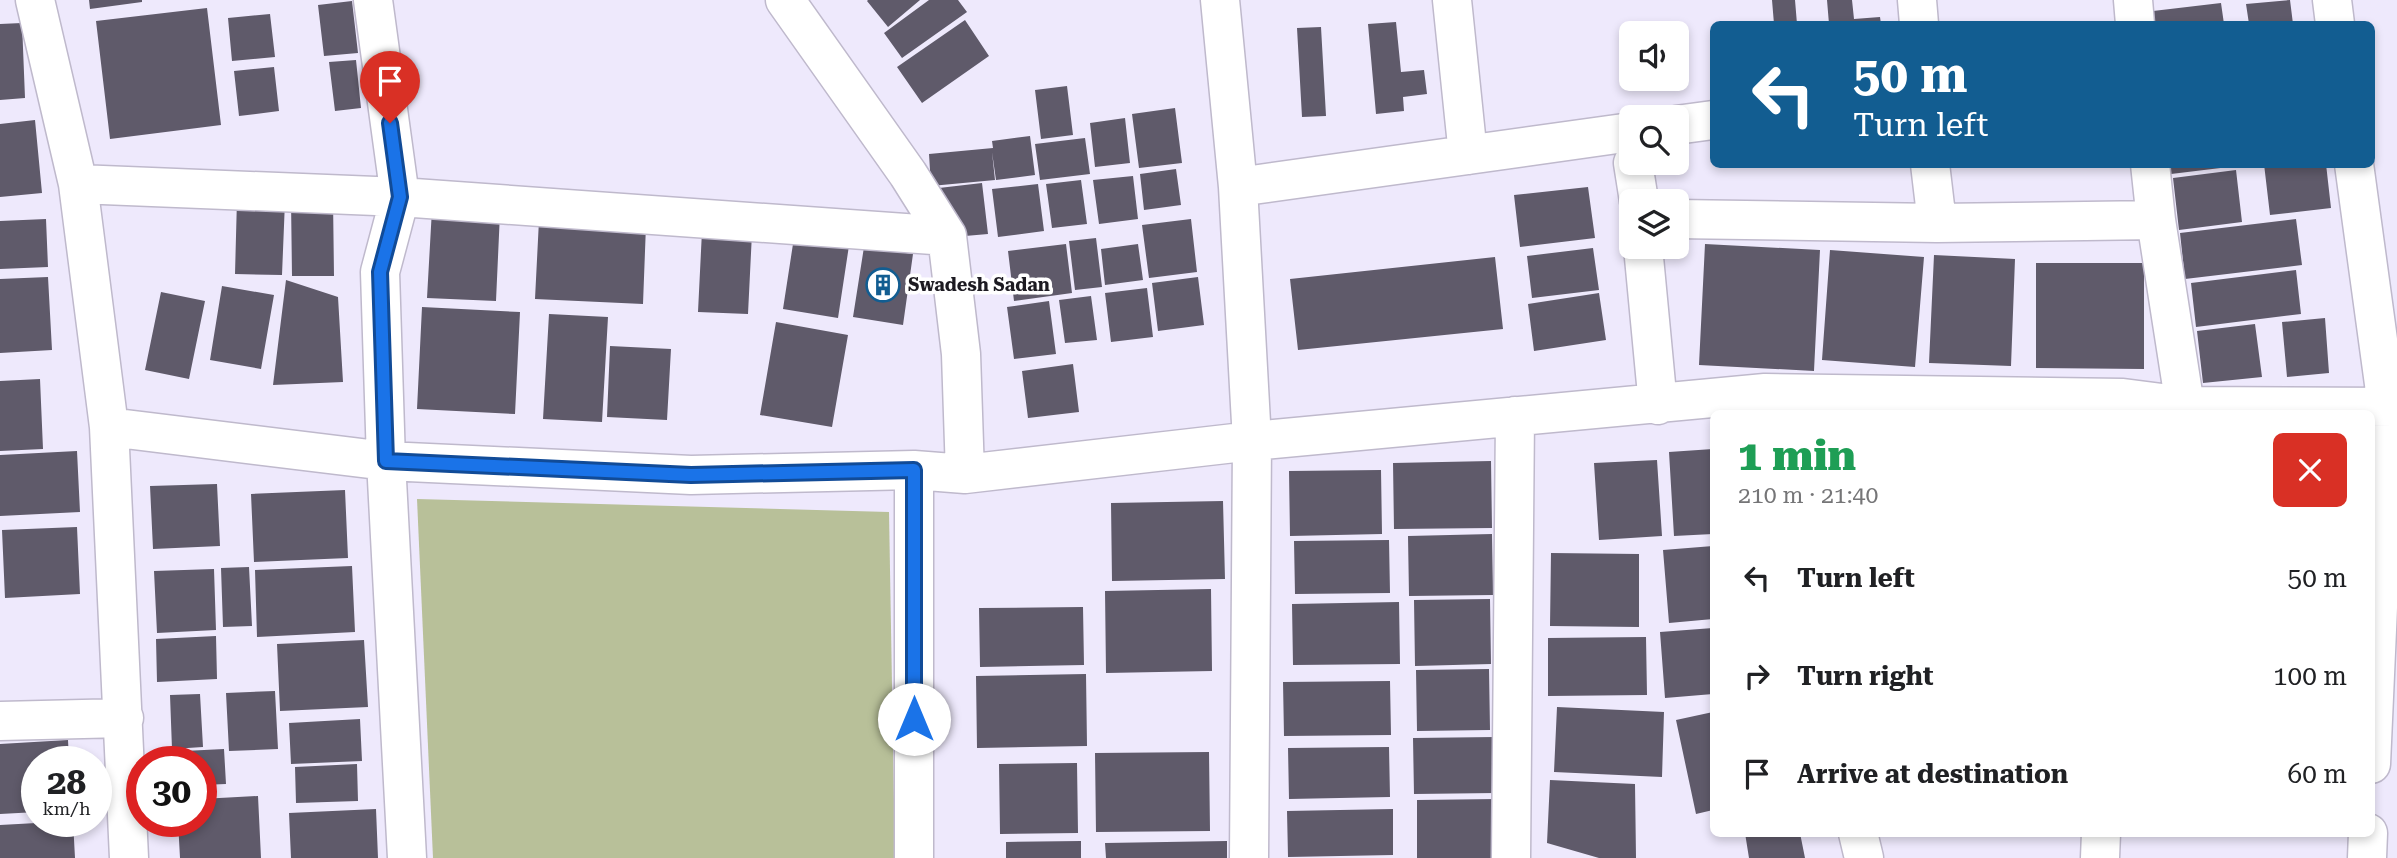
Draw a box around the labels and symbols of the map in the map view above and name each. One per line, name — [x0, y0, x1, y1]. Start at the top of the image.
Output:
pin — [360, 51, 420, 123]
building icon: Swadesh Sadan — [864, 266, 902, 304]
place label: Swadesh Sadan — [908, 274, 1050, 295]
position arrow — [877, 682, 951, 756]
speed limit sign: 30 — [126, 746, 217, 837]

